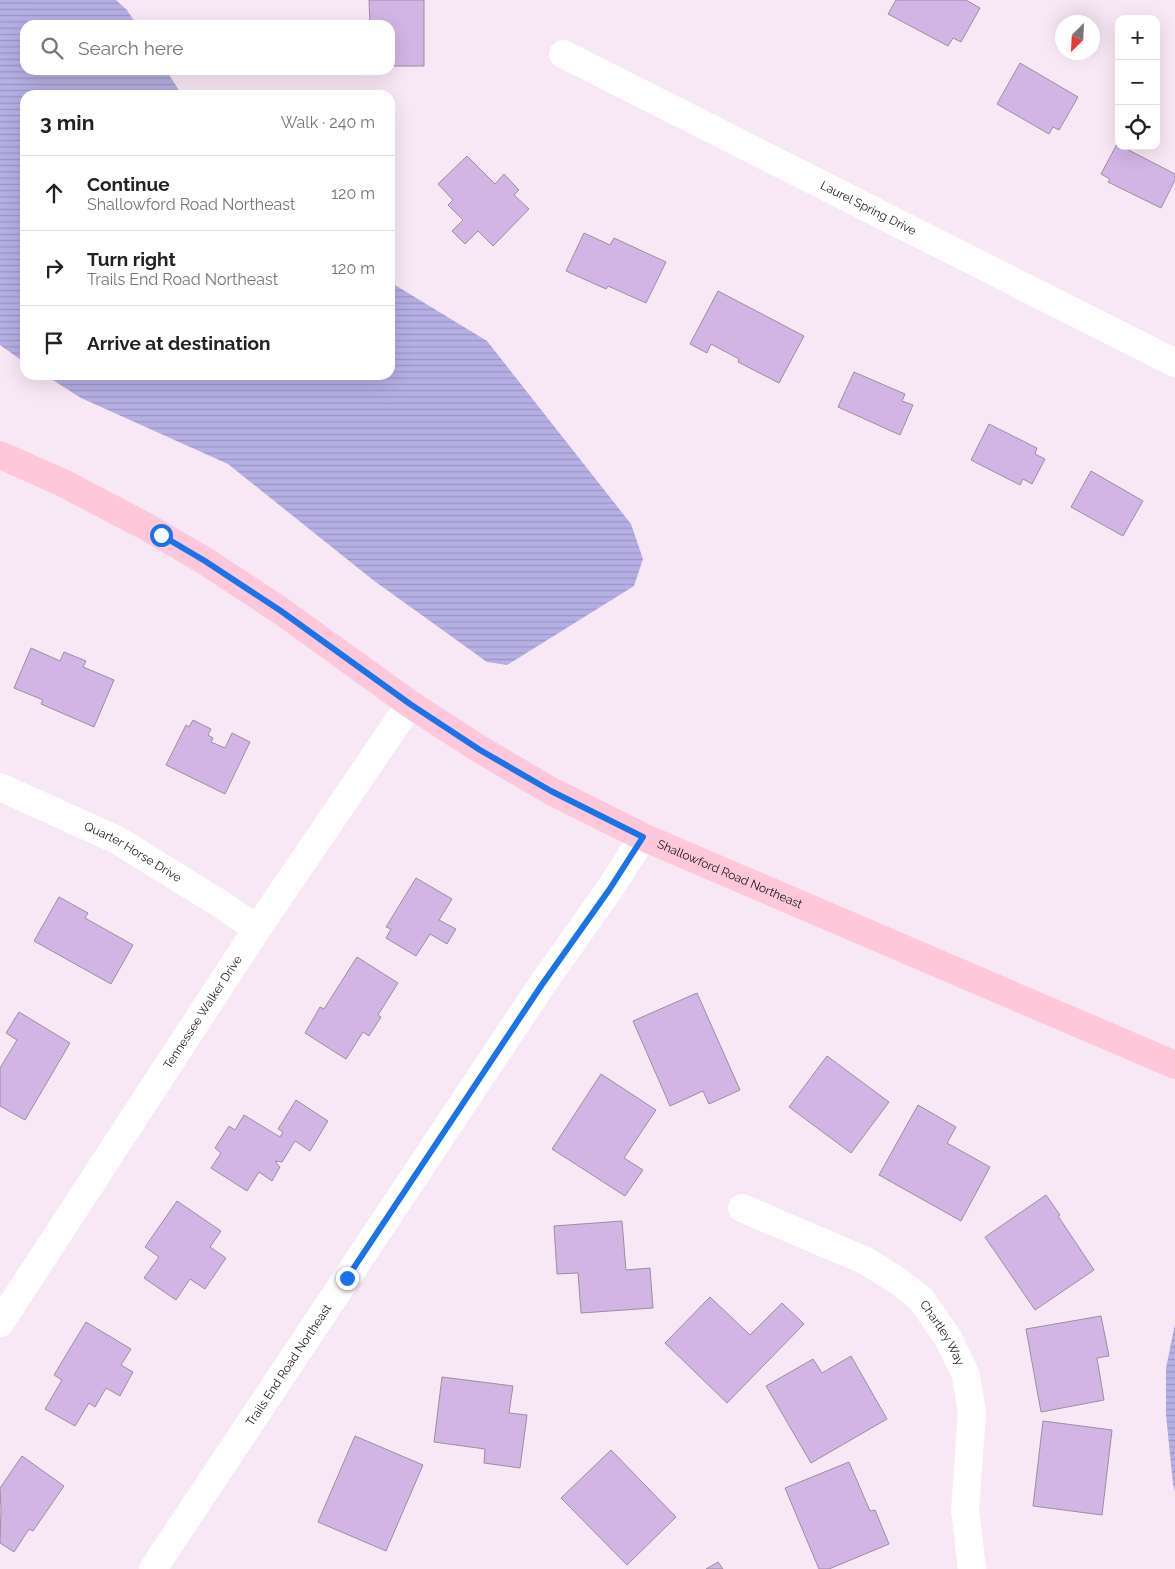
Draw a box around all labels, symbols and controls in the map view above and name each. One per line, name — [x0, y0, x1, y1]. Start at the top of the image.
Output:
north arrow — [1055, 15, 1100, 60]
map controls — [1115, 15, 1160, 150]
button: + — [1115, 15, 1160, 60]
search box — [20, 20, 395, 75]
icon: search — [38, 34, 66, 62]
text: Search here — [78, 37, 184, 59]
button: − — [1115, 60, 1160, 105]
button: locate — [1115, 105, 1160, 150]
text: 3 min — [40, 110, 94, 135]
text: Walk · 240 m — [281, 113, 375, 132]
text: Continue — [87, 173, 170, 195]
street label: Laurel Spring Drive — [818, 178, 919, 238]
icon: ahead — [40, 179, 68, 207]
text: 120 m — [331, 184, 375, 203]
text: Shallowford Road Northeast — [87, 195, 295, 214]
text: Turn right — [87, 248, 176, 270]
icon: right — [40, 254, 68, 282]
text: 120 m — [331, 259, 375, 278]
text: Trails End Road Northeast — [87, 270, 278, 289]
icon: arrive — [40, 329, 68, 357]
text: Arrive at destination — [87, 332, 271, 354]
route start — [150, 524, 173, 547]
street label: Quarter Horse Drive — [82, 819, 184, 885]
street label: Shallowford Road Northeast — [655, 837, 804, 911]
street label: Tennessee Walker Drive — [161, 953, 245, 1072]
route end — [336, 1267, 359, 1290]
street label: Chartley Way — [917, 1298, 967, 1368]
street label: Trails End Road Northeast — [243, 1301, 334, 1429]

